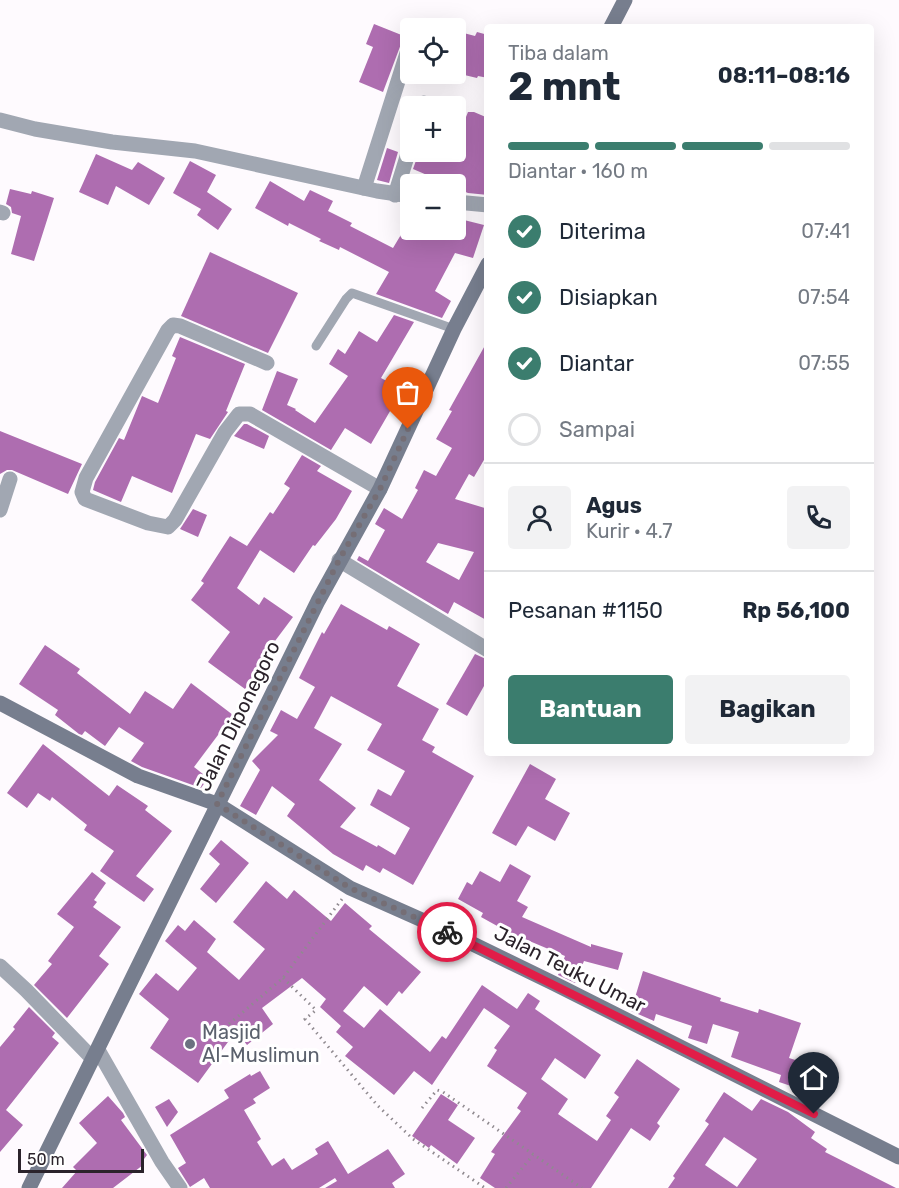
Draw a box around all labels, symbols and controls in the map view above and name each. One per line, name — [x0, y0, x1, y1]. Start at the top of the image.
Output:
map controls — [400, 18, 466, 240]
button: locate — [400, 18, 466, 84]
text: Tiba dalam — [508, 41, 609, 65]
text: 08:11–08:16 — [718, 62, 850, 89]
text: 2 mnt — [508, 64, 620, 110]
button: + — [400, 96, 466, 162]
text: Diantar · 160 m — [508, 159, 648, 183]
button: − — [400, 174, 466, 240]
icon: check — [508, 215, 541, 248]
text: Diterima — [559, 218, 646, 245]
text: 07:41 — [801, 219, 850, 243]
icon: check — [508, 281, 541, 314]
text: Disiapkan — [559, 284, 658, 311]
text: 07:54 — [798, 285, 850, 309]
icon: check — [508, 347, 541, 380]
text: Diantar — [559, 350, 634, 377]
text: 07:55 — [798, 351, 850, 375]
pin — [382, 367, 433, 429]
icon: bag — [391, 376, 424, 409]
text: Sampai — [559, 416, 635, 443]
button: person — [508, 486, 571, 549]
button: phone — [787, 486, 850, 549]
text: Agus — [586, 492, 642, 519]
text: Kurir · 4.7 — [586, 519, 672, 543]
text: Pesanan #1150 — [508, 597, 663, 624]
text: Rp 56,100 — [742, 597, 850, 624]
street label: Jalan Diponegoro — [191, 637, 285, 795]
button: Bantuan — [508, 675, 673, 744]
button: Bagikan — [685, 675, 850, 744]
courier — [417, 902, 477, 962]
icon: bike — [431, 916, 464, 949]
street label: Jalan Teuku Umar — [490, 920, 650, 1018]
place label: Masjid Al-Muslimun — [202, 1020, 320, 1067]
marker: Masjid Al-Muslimun — [183, 1037, 197, 1051]
pin — [788, 1052, 839, 1114]
icon: home — [797, 1061, 830, 1094]
scale bar — [18, 1146, 144, 1174]
text: 50 m — [27, 1150, 65, 1169]

